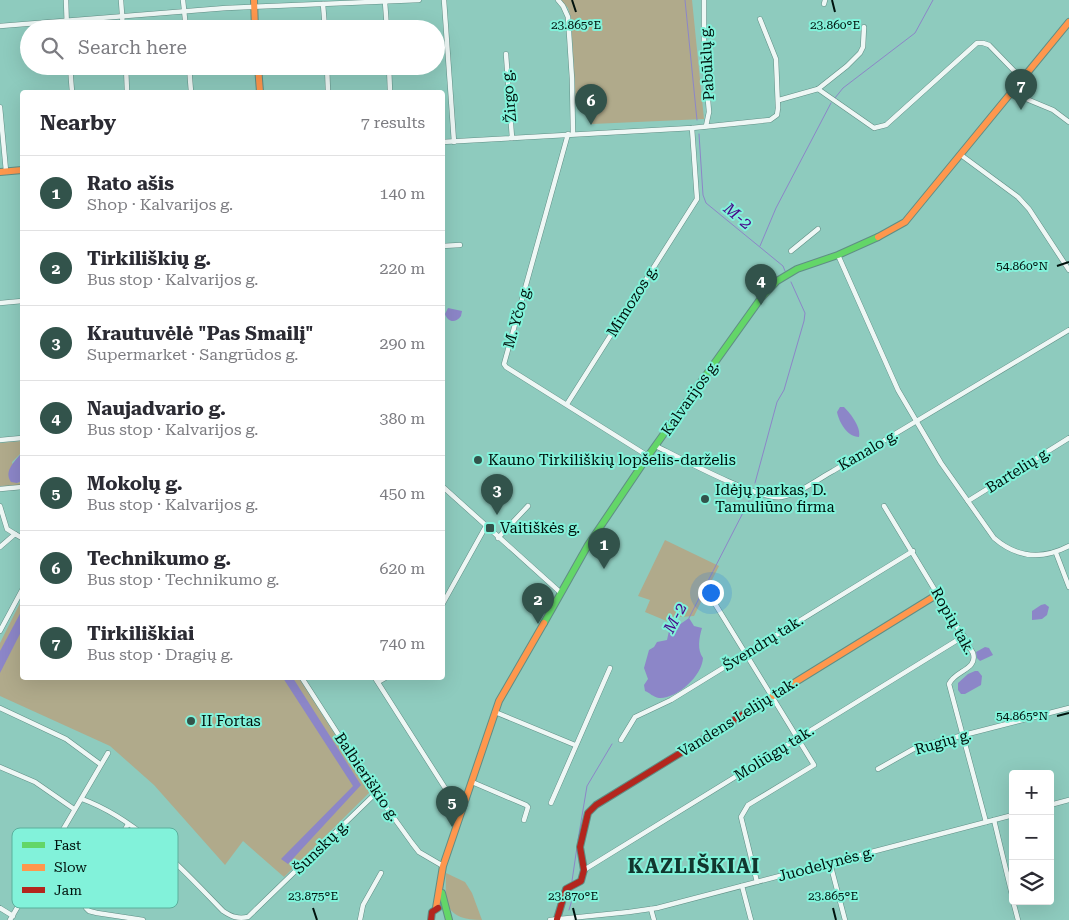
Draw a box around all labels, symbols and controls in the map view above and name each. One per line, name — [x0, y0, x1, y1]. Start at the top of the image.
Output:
text: 23.865°E — [551, 18, 601, 32]
text: 23.860°E — [810, 18, 860, 32]
search box — [20, 20, 445, 75]
street label: Pabūklų g. — [696, 25, 718, 101]
icon: search — [38, 34, 66, 62]
text: Search here — [78, 36, 187, 59]
street label: Žirgo g. — [498, 69, 520, 123]
pin: 7 — [1005, 69, 1037, 110]
pin: 6 — [575, 84, 607, 125]
text: Nearby — [40, 111, 116, 135]
text: 7 results — [361, 113, 425, 132]
text: Rato ašis — [87, 172, 174, 195]
text: 1 — [52, 184, 60, 203]
text: 140 m — [379, 184, 425, 203]
text: Shop · Kalvarijos g. — [87, 195, 233, 214]
water label: M-2 — [719, 198, 756, 233]
text: Tirkiliškių g. — [87, 247, 211, 270]
text: 2 — [52, 259, 60, 278]
text: 220 m — [379, 259, 425, 278]
text: 54.860°N — [996, 259, 1048, 273]
street label: Mimozos g. — [603, 262, 661, 340]
pin: 4 — [745, 264, 777, 305]
text: Bus stop · Kalvarijos g. — [87, 270, 258, 289]
street label: M. Yčo g. — [499, 284, 535, 350]
text: Krautuvėlė "Pas Smailį" — [87, 322, 313, 345]
text: 3 — [52, 334, 60, 353]
text: 290 m — [379, 334, 425, 353]
text: Supermarket · Sangrūdos g. — [87, 345, 298, 364]
street label: Kalvarijos g. — [658, 357, 722, 439]
text: Naujadvario g. — [87, 397, 226, 420]
text: 4 — [52, 409, 60, 428]
text: 380 m — [379, 409, 425, 428]
text: Bus stop · Kalvarijos g. — [87, 420, 258, 439]
street label: Kanalo g. — [835, 426, 901, 474]
street label: Bartelių g. — [982, 443, 1054, 497]
place label: Kauno Tirkiliškių lopšelis-darželis — [488, 451, 736, 469]
marker: Kauno Tirkiliškių lopšelis-darželis — [472, 454, 484, 466]
text: Mokolų g. — [87, 472, 183, 495]
pin: 3 — [481, 474, 513, 515]
place label: Idėjų parkas, D. Tamuliūno firma — [715, 481, 835, 516]
text: 5 — [52, 484, 60, 503]
text: 450 m — [379, 484, 425, 503]
marker: Idėjų parkas, D. Tamuliūno firma — [699, 493, 711, 505]
text: Bus stop · Kalvarijos g. — [87, 495, 258, 514]
place label: Vaitiškės g. — [500, 519, 580, 537]
marker: Vaitiškės g. — [484, 522, 496, 534]
pin: 1 — [588, 528, 620, 569]
text: Technikumo g. — [87, 547, 231, 570]
text: 6 — [52, 559, 60, 578]
text: 620 m — [379, 559, 425, 578]
text: Bus stop · Technikumo g. — [87, 570, 279, 589]
your location — [698, 580, 724, 606]
pin: 2 — [522, 583, 554, 624]
street label: Ropių tak. — [927, 584, 979, 658]
water label: M-2 — [659, 600, 691, 637]
street label: Švendrų tak. — [719, 611, 807, 675]
text: Tirkiliškiai — [87, 622, 194, 645]
text: 7 — [52, 634, 60, 653]
text: 740 m — [379, 634, 425, 653]
text: Bus stop · Dragių g. — [87, 645, 233, 664]
street label: Vandens Lelijų tak. — [675, 673, 801, 761]
text: 54.865°N — [996, 709, 1048, 723]
place label: II Fortas — [201, 712, 261, 730]
marker: II Fortas — [185, 715, 197, 727]
street label: Moliūgų tak. — [731, 721, 817, 785]
street label: Rugių g. — [913, 725, 973, 759]
street label: Balbieriškio g. — [331, 729, 403, 825]
map controls — [1009, 770, 1054, 905]
button: + — [1009, 770, 1054, 815]
pin: 5 — [436, 786, 468, 827]
button: − — [1009, 815, 1054, 860]
street label: Šunskų g. — [290, 816, 352, 878]
legend — [12, 828, 178, 908]
text: Fast — [54, 837, 81, 853]
street label: Juodelynės g. — [776, 843, 876, 885]
district label: KAZLIŠKIAI — [628, 853, 760, 878]
text: Slow — [54, 859, 87, 875]
button: layers — [1009, 860, 1054, 905]
text: Jam — [54, 882, 82, 898]
text: 23.875°E — [288, 889, 338, 903]
text: 23.870°E — [548, 889, 598, 903]
text: 23.865°E — [808, 889, 858, 903]

